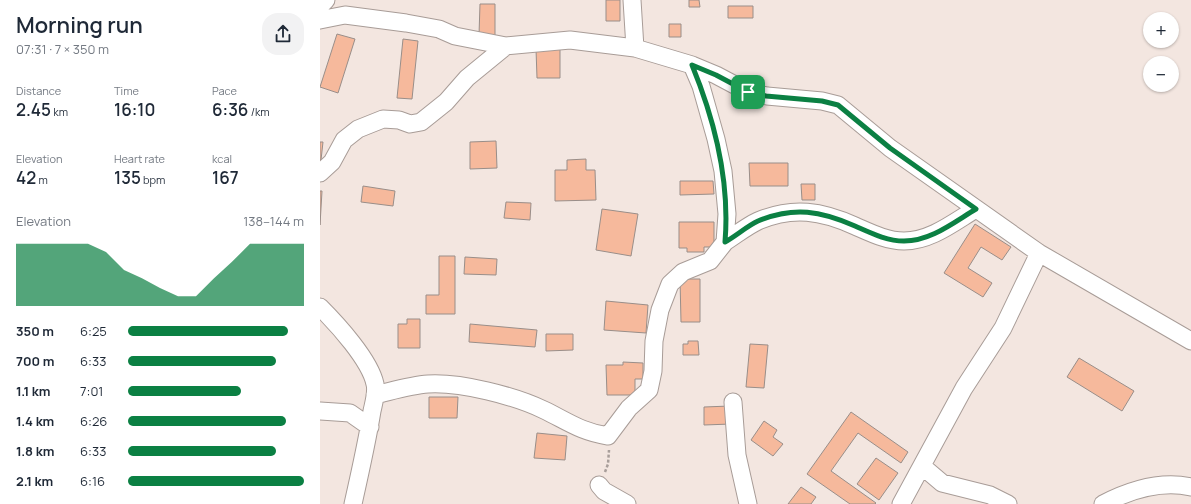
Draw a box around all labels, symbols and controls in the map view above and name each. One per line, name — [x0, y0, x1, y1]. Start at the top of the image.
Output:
text: Morning run — [16, 10, 143, 40]
map controls — [1143, 12, 1179, 92]
button: + — [1143, 12, 1179, 48]
button: share — [262, 13, 304, 55]
text: 07:31 · 7 × 350 m — [16, 40, 109, 58]
button: − — [1143, 56, 1179, 92]
pin — [731, 75, 765, 109]
icon: arrive — [737, 81, 759, 103]
text: Distance — [16, 83, 61, 98]
text: Time — [114, 83, 139, 98]
text: Pace — [212, 83, 237, 98]
text: 2.45 — [16, 98, 51, 121]
text: 16:10 — [114, 98, 155, 121]
text: 6:36 — [212, 98, 248, 121]
text: km — [51, 104, 68, 119]
text: /km — [248, 104, 270, 119]
text: Elevation — [16, 151, 62, 166]
text: Heart rate — [114, 151, 165, 166]
text: kcal — [212, 151, 232, 166]
text: 42 — [16, 166, 36, 189]
text: 135 — [114, 166, 141, 189]
text: 167 — [212, 166, 239, 189]
text: m — [36, 172, 48, 187]
text: bpm — [141, 172, 165, 187]
text: Elevation — [16, 212, 71, 230]
text: 138–144 m — [243, 212, 304, 230]
text: 350 m — [16, 322, 54, 340]
text: 6:25 — [80, 322, 107, 340]
text: 700 m — [16, 352, 54, 370]
text: 6:33 — [80, 352, 106, 370]
text: 1.1 km — [16, 382, 51, 400]
text: 7:01 — [80, 382, 103, 400]
text: 1.4 km — [16, 412, 54, 430]
text: 6:26 — [80, 412, 107, 430]
text: 1.8 km — [16, 442, 54, 460]
text: 6:33 — [80, 442, 106, 460]
text: 2.1 km — [16, 472, 53, 490]
text: 6:16 — [80, 472, 105, 490]

